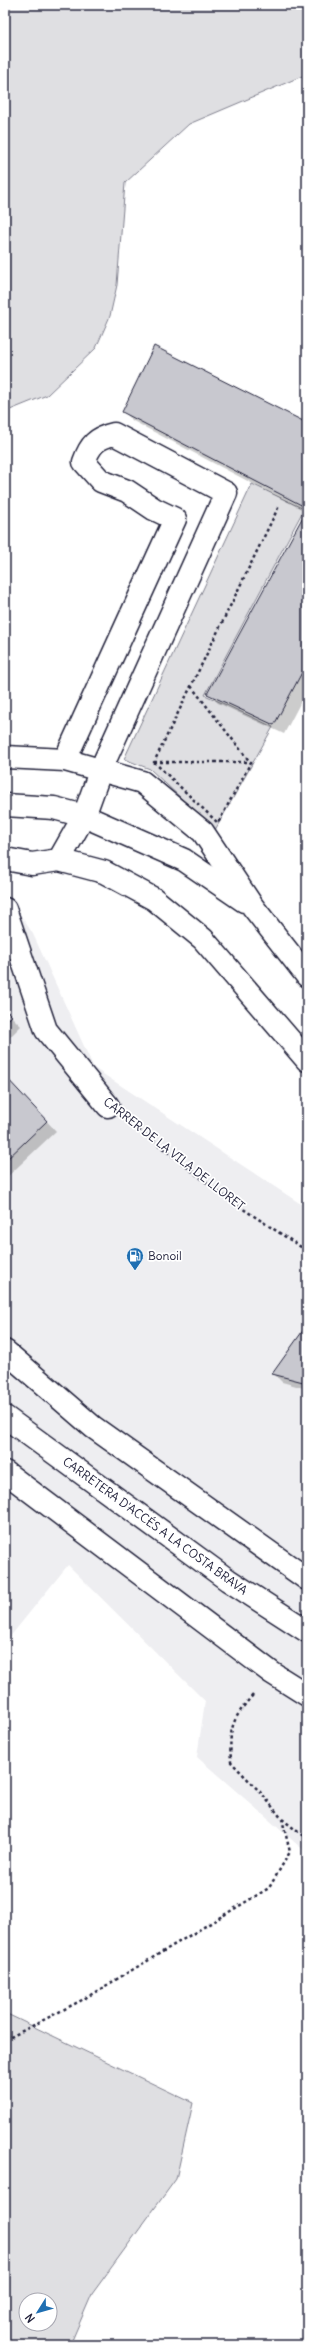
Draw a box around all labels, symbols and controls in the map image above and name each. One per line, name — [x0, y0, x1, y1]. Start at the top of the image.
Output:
street label: CARRER DE LA VILA DE LLORET — [101, 1094, 248, 1213]
fuel station icon: Bonoil — [125, 1246, 145, 1271]
place label: Bonoil — [148, 1248, 182, 1263]
street label: CARRETERA D'ACCÉS A LA COSTA BRAVA — [60, 1453, 251, 1598]
north arrow — [18, 2292, 58, 2332]
text: N — [22, 2311, 38, 2325]

